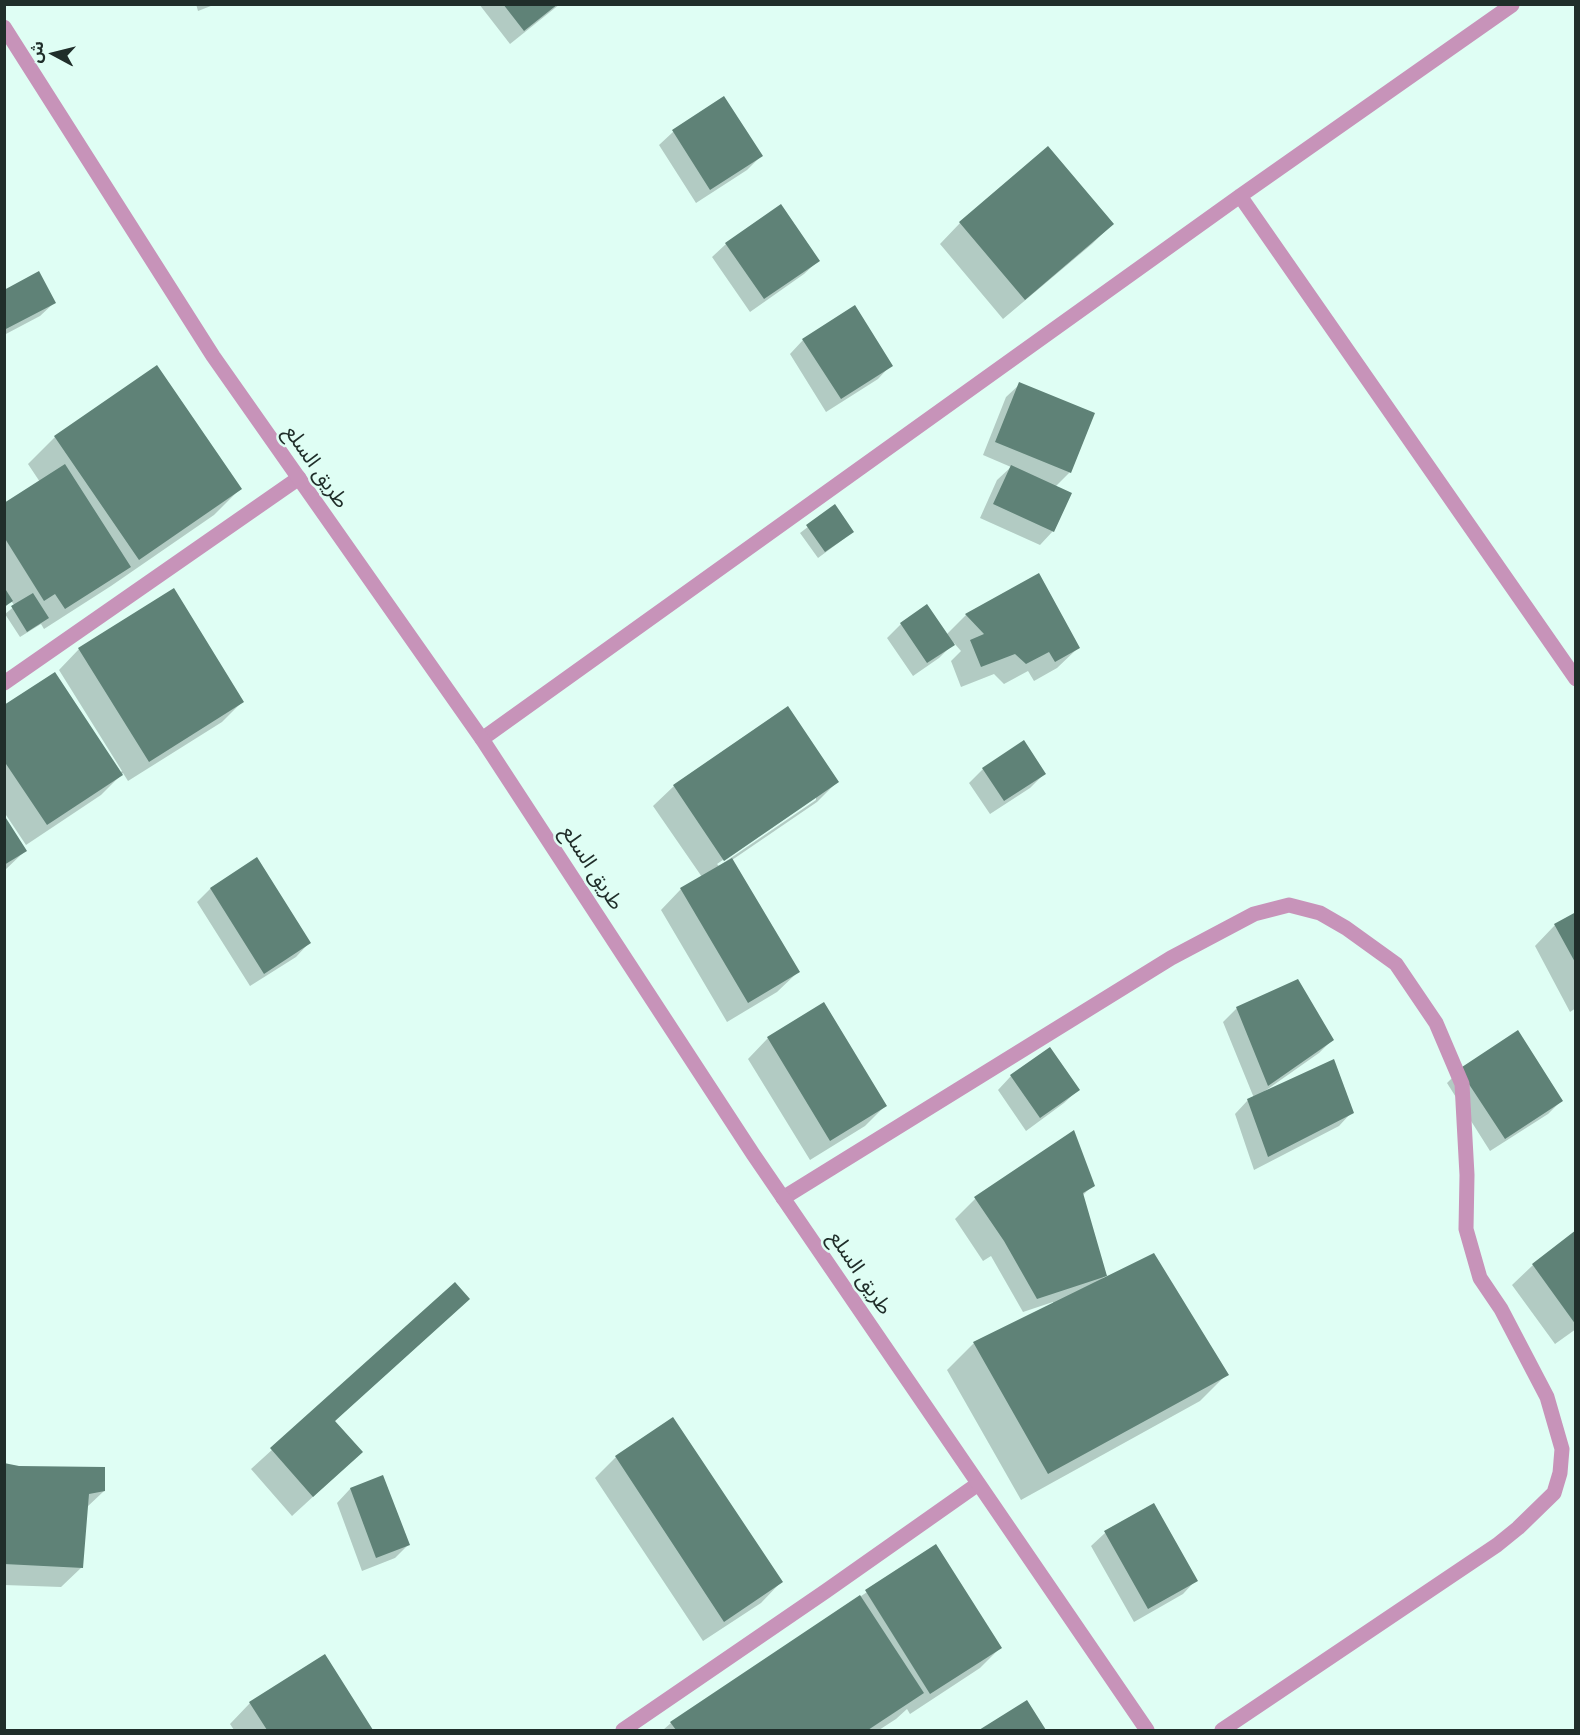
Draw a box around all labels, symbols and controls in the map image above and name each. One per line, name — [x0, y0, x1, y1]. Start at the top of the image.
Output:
north arrow — [24, 24, 84, 84]
text: ش — [25, 40, 47, 64]
street label: طريق السلع — [278, 421, 354, 513]
street label: طريق السلع — [555, 821, 629, 915]
street label: طريق السلع — [823, 1226, 897, 1320]

